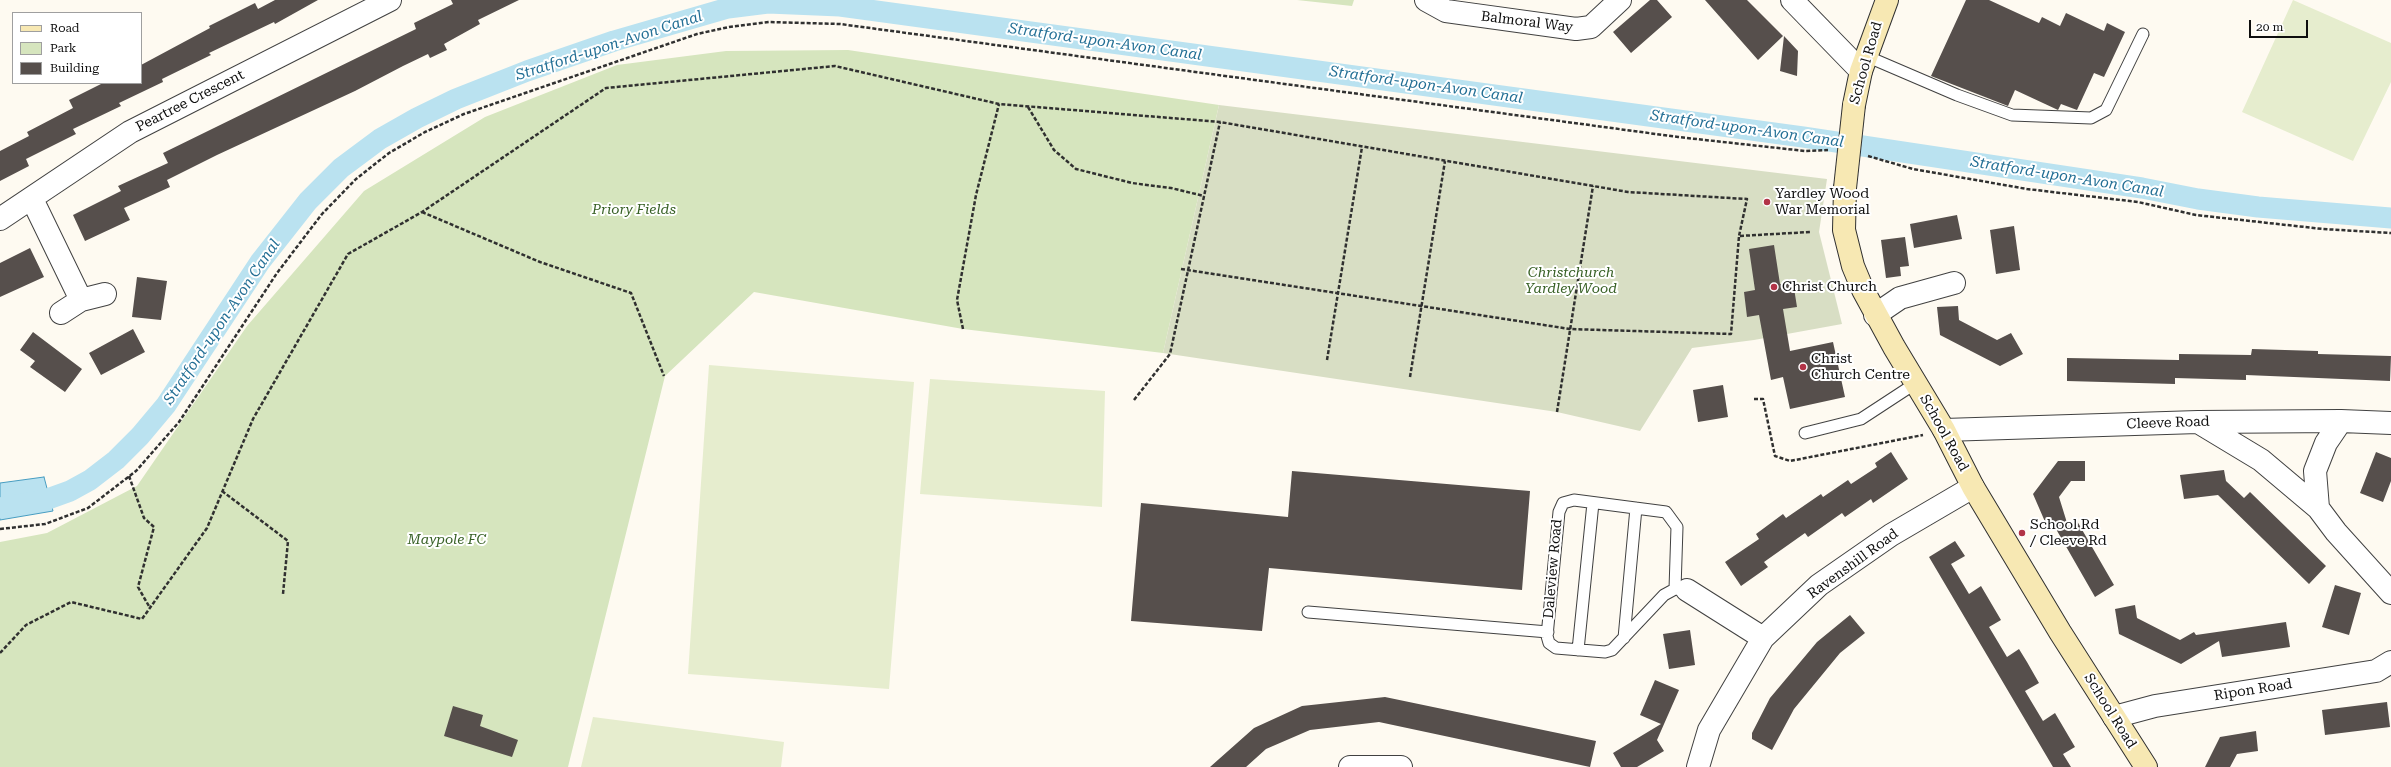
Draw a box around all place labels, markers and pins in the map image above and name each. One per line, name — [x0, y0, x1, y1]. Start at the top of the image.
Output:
place label: Yardley Wood War Memorial — [1775, 186, 1870, 218]
marker: Yardley Wood War Memorial — [1762, 197, 1772, 207]
place label: Christ Church — [1782, 279, 1877, 295]
marker: Christ Church — [1769, 282, 1779, 292]
place label: Christ Church Centre — [1811, 351, 1910, 384]
marker: Christ Church Centre — [1798, 362, 1808, 372]
place label: School Rd / Cleeve Rd — [2030, 517, 2107, 550]
marker: School Rd / Cleeve Rd — [2017, 528, 2027, 538]

